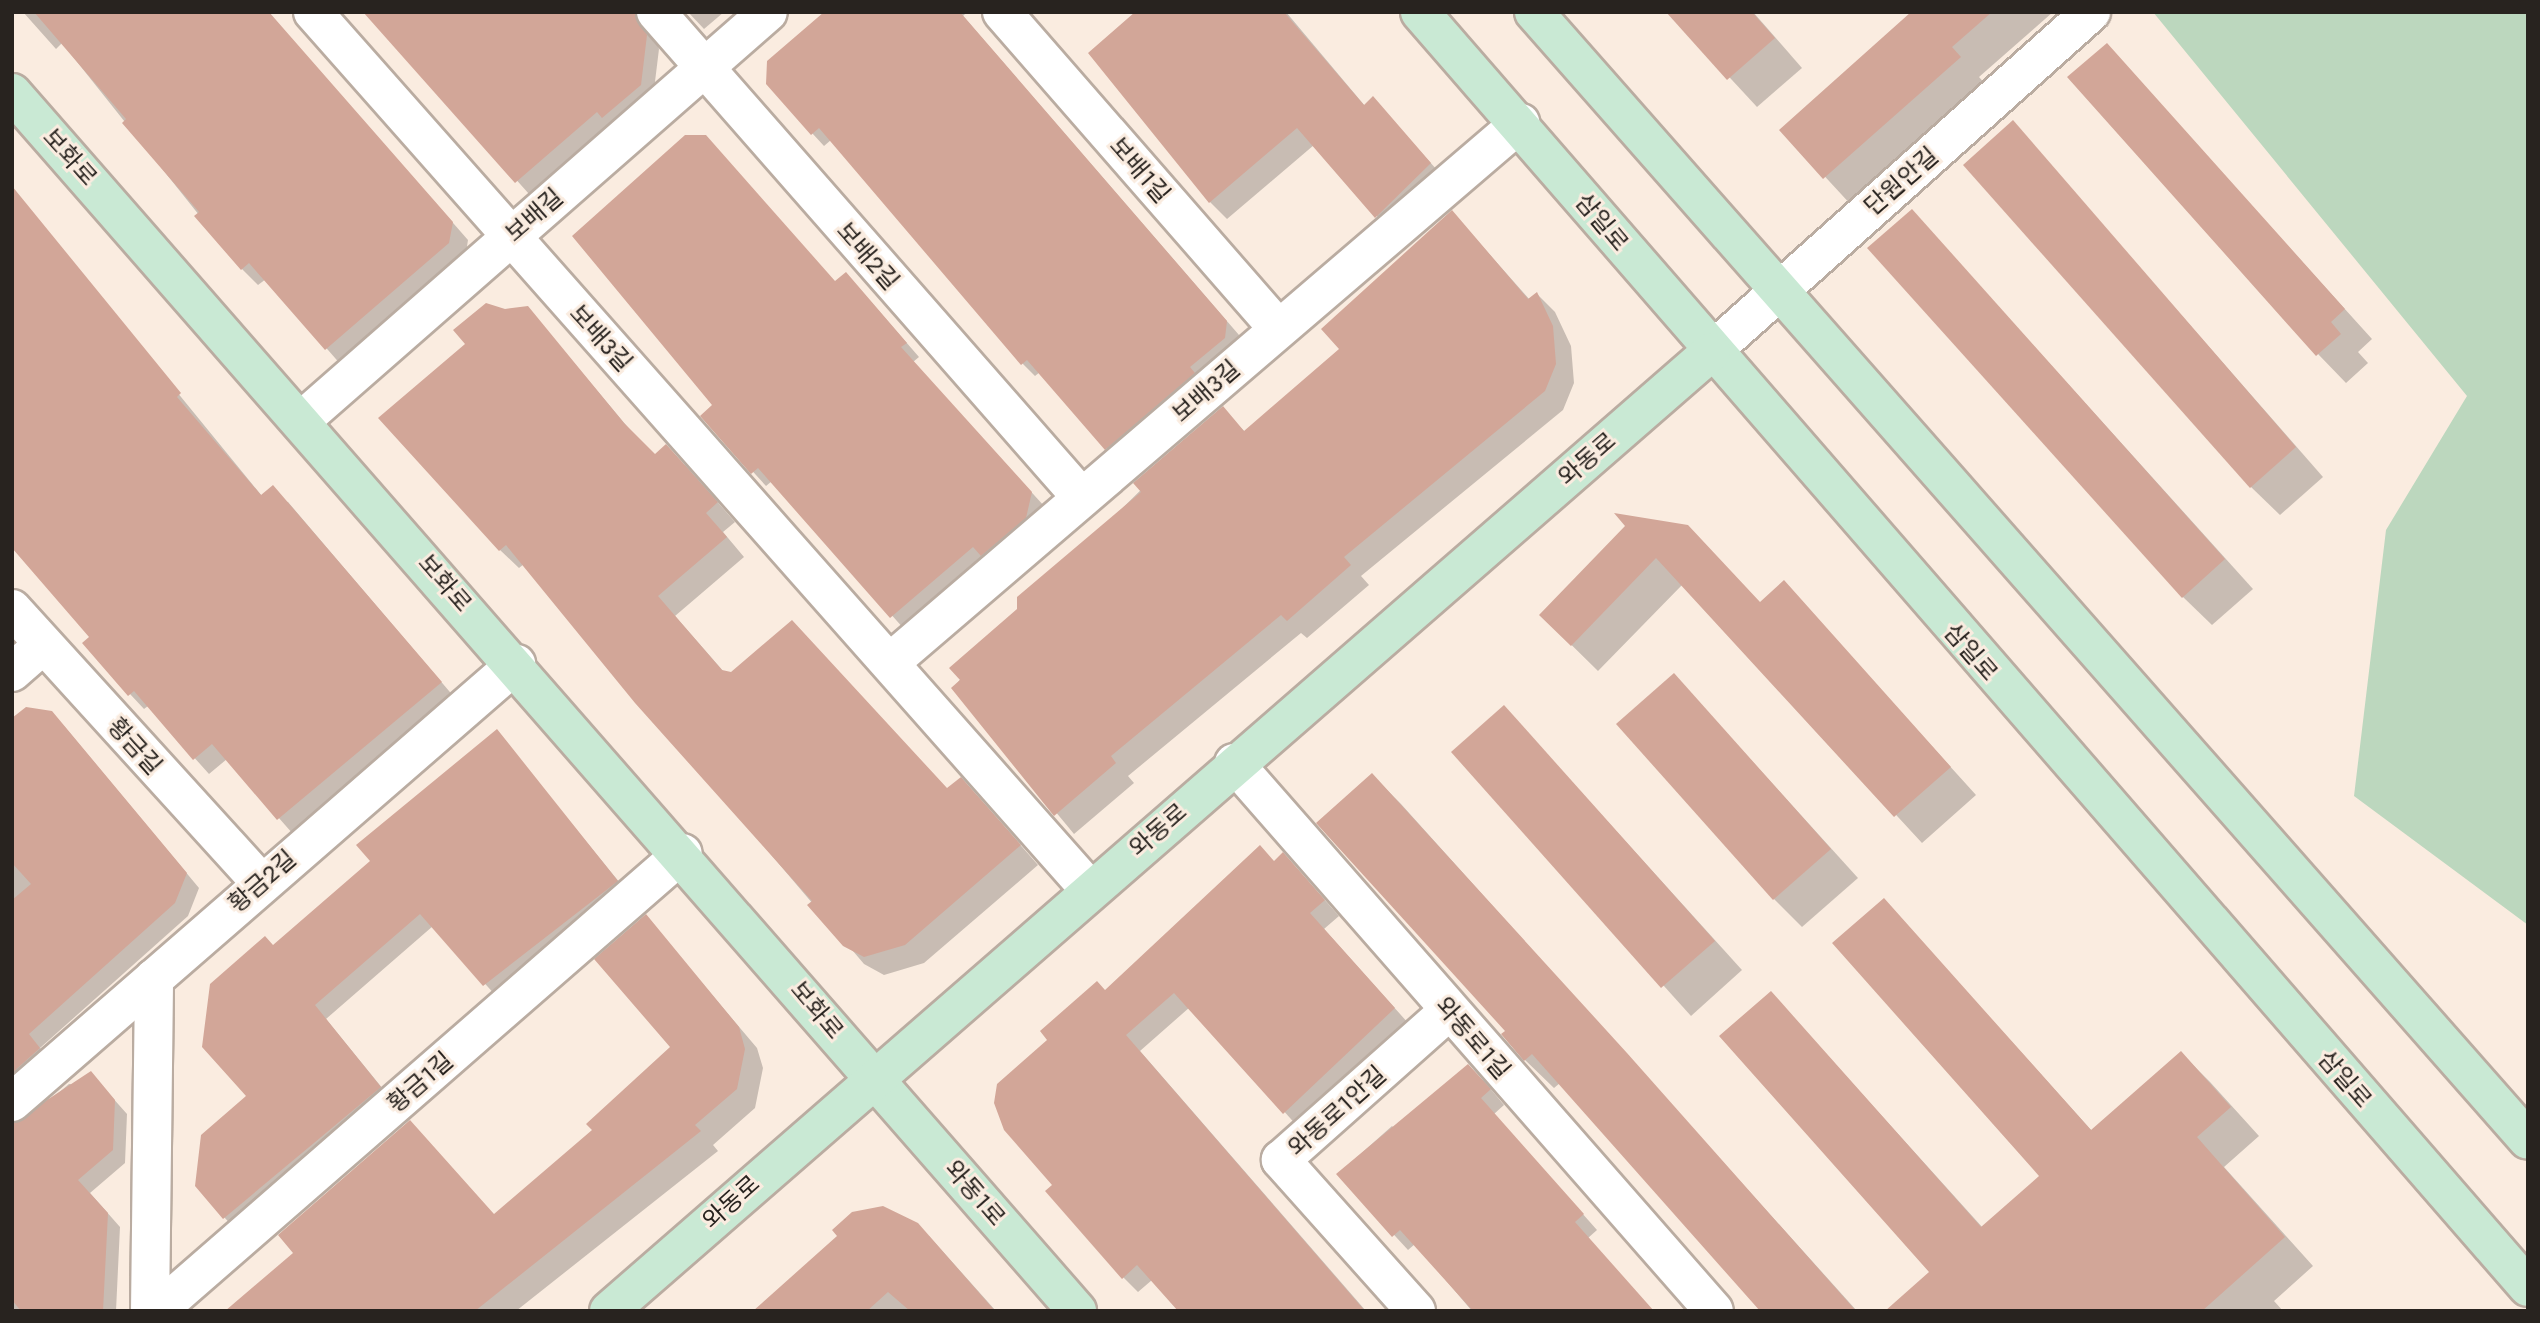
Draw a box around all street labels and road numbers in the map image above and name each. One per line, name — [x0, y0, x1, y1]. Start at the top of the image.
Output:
street label: 보화로 — [37, 123, 103, 191]
street label: 보배1길 — [1104, 131, 1176, 209]
street label: 단원안길 — [1858, 141, 1944, 221]
street label: 보배길 — [500, 182, 568, 248]
street label: 삼일로 — [1570, 187, 1634, 257]
street label: 보배2길 — [831, 216, 905, 296]
street label: 보배3길 — [564, 299, 638, 377]
street label: 보배3길 — [1167, 354, 1245, 428]
street label: 와동로 — [1553, 426, 1621, 492]
street label: 보화로 — [412, 549, 478, 617]
street label: 삼일로 — [1938, 618, 2004, 686]
street label: 황금길 — [102, 712, 168, 780]
street label: 와동로 — [1124, 797, 1192, 863]
street label: 황금2길 — [222, 844, 302, 918]
street label: 보화로 — [785, 975, 849, 1045]
street label: 와동로1길 — [1430, 991, 1516, 1085]
street label: 삼일로 — [2312, 1045, 2378, 1113]
street label: 황금1길 — [381, 1046, 459, 1118]
street label: 와동로1안길 — [1282, 1060, 1392, 1162]
street label: 와동1로 — [939, 1154, 1011, 1232]
street label: 와동로 — [697, 1169, 765, 1235]

